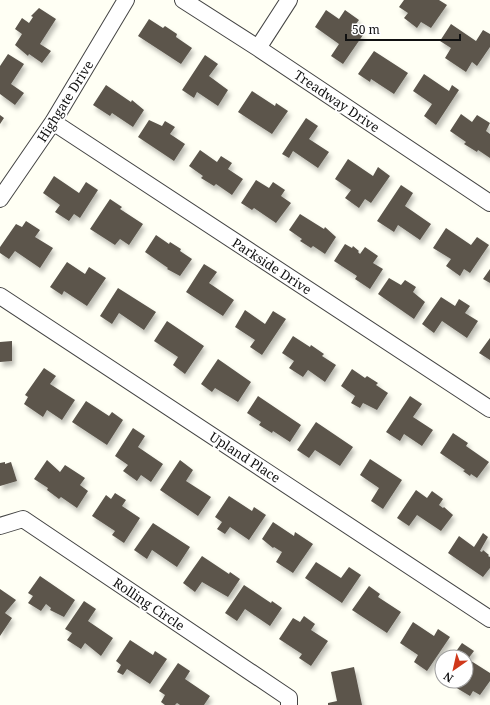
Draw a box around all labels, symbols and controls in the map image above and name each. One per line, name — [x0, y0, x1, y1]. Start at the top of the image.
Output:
scale bar — [346, 16, 460, 42]
text: 50 m — [352, 21, 380, 38]
street label: Highgate Drive — [33, 57, 97, 145]
street label: Treadway Drive — [291, 66, 383, 136]
street label: Parkside Drive — [229, 234, 315, 298]
street label: Upland Place — [206, 427, 284, 487]
street label: Rolling Circle — [110, 573, 188, 635]
north arrow — [434, 649, 474, 689]
text: N — [440, 669, 456, 686]

